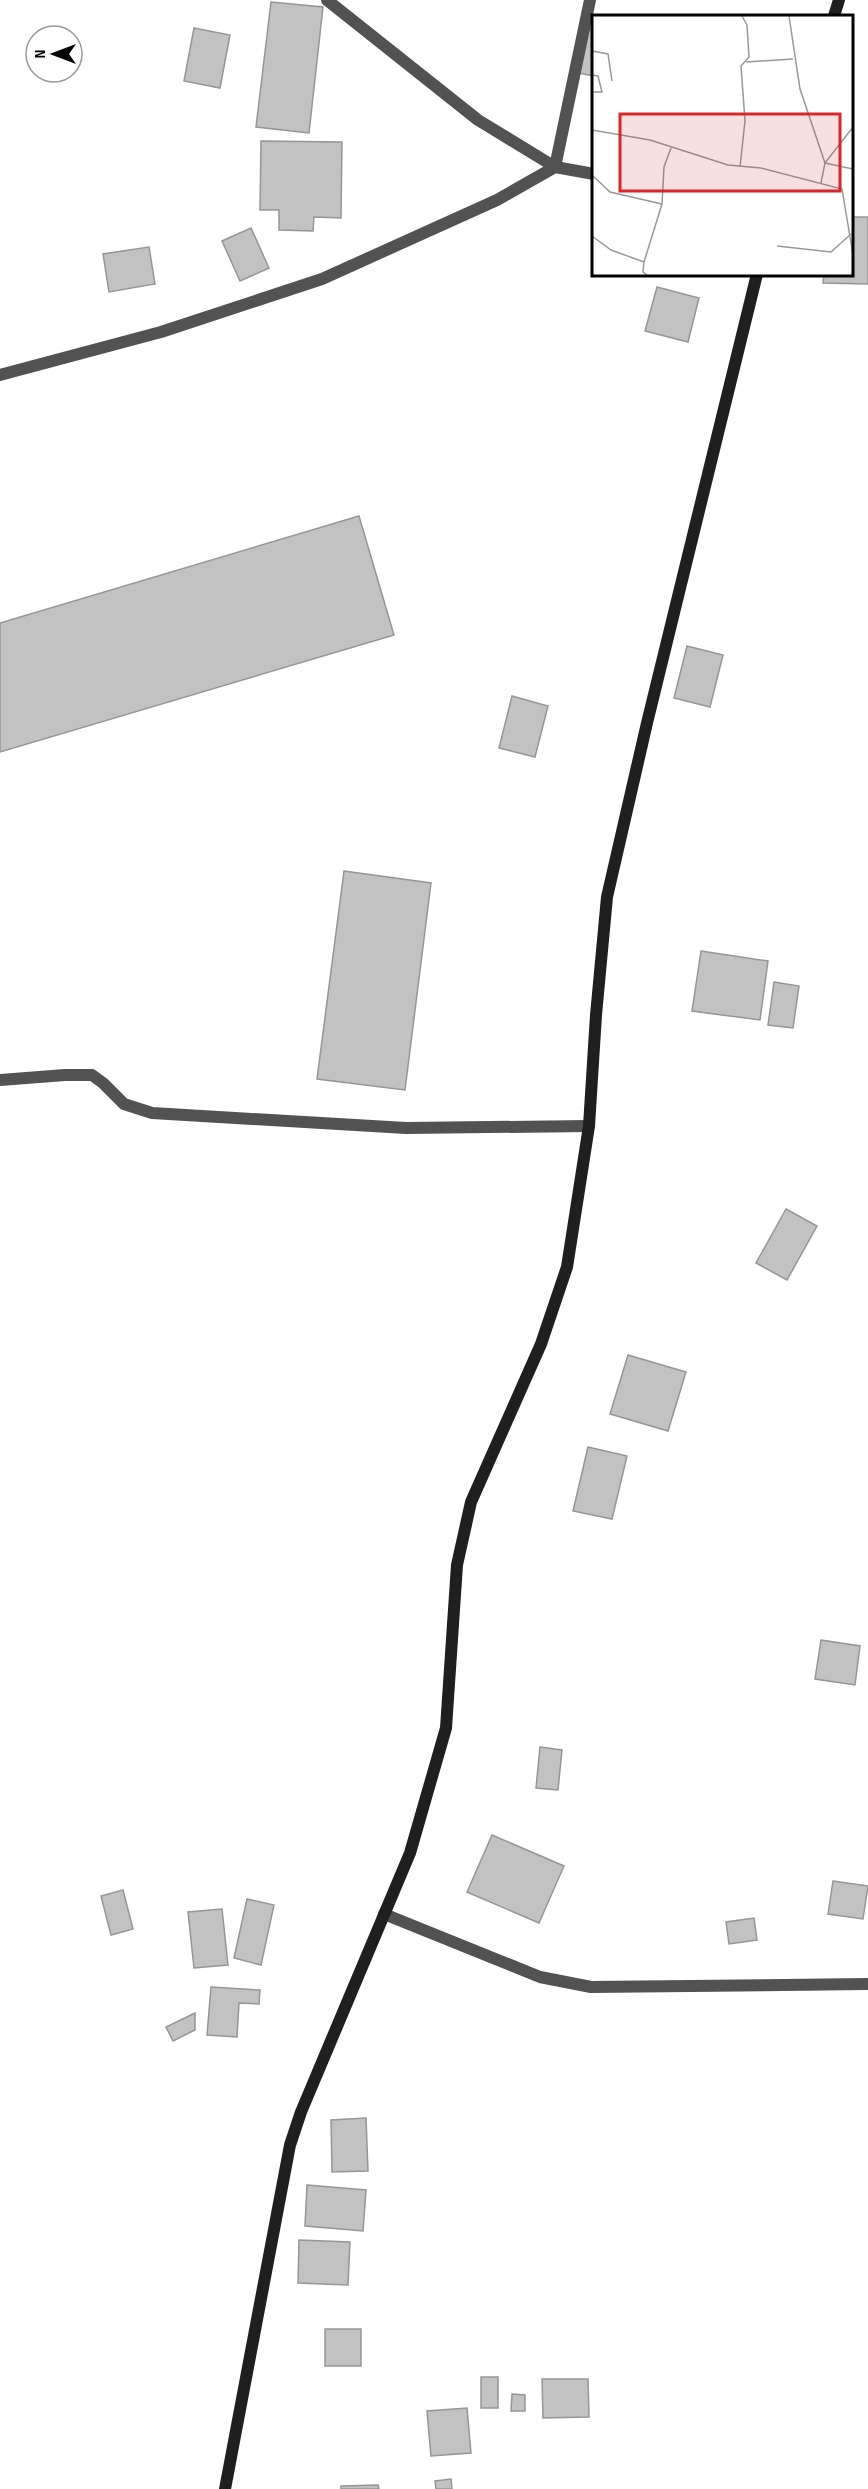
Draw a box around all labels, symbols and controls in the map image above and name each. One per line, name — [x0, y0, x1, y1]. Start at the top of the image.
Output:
inset map — [592, 15, 853, 276]
north arrow — [24, 24, 84, 84]
text: N — [31, 50, 50, 58]

